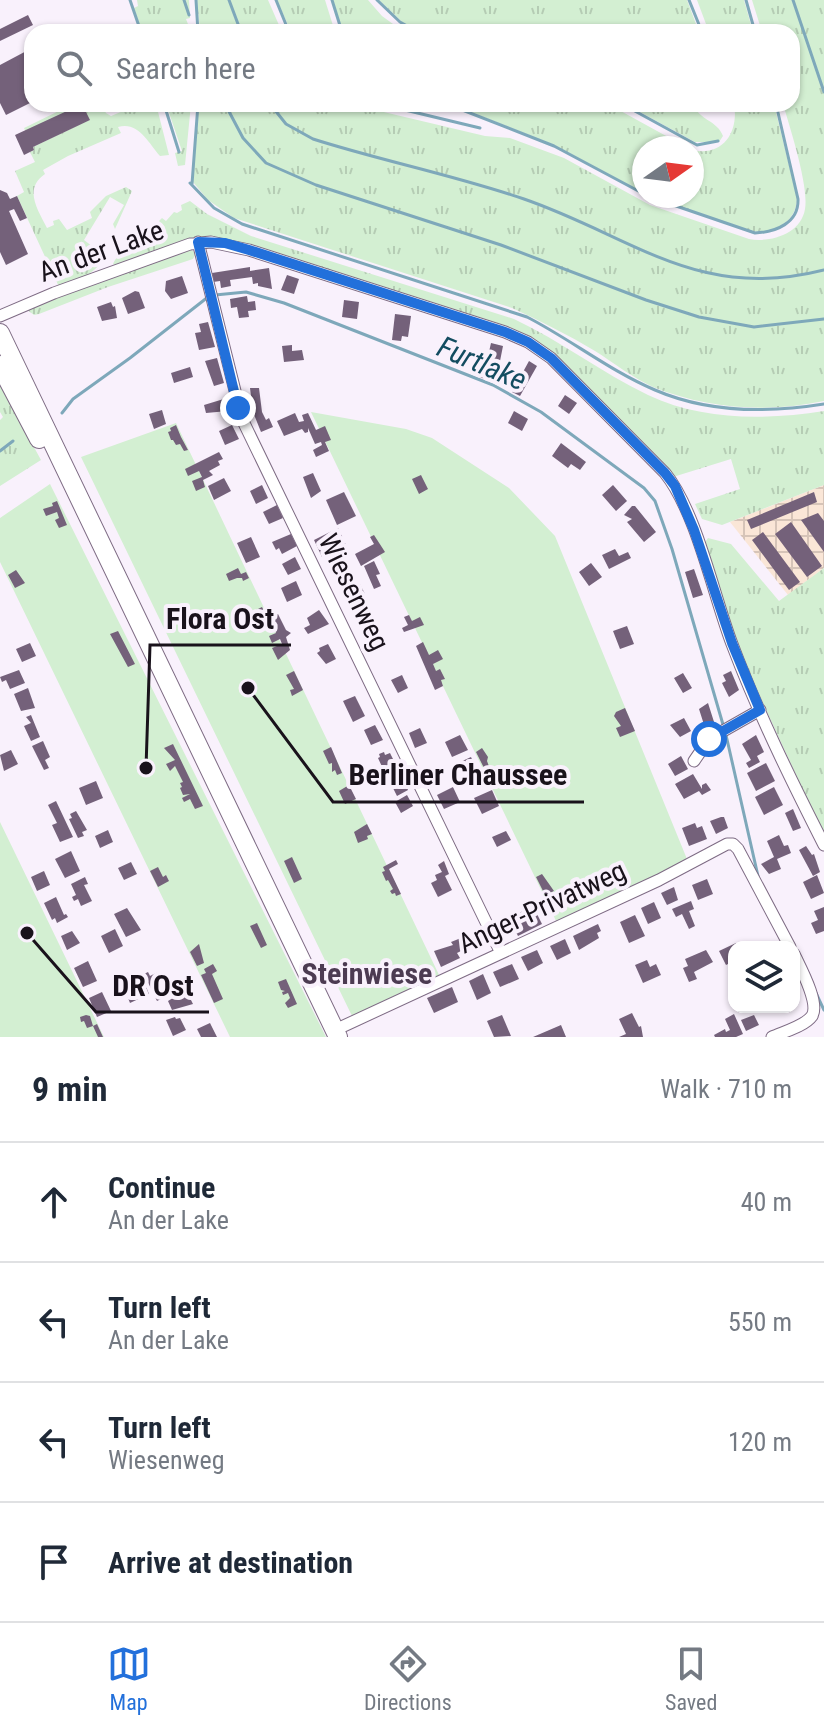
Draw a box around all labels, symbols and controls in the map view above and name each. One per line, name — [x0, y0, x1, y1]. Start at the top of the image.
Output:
search box — [24, 24, 800, 112]
icon: search — [52, 46, 96, 90]
text: Search here — [116, 51, 256, 86]
north arrow — [632, 136, 704, 208]
street label: An der Lake — [34, 213, 168, 289]
water label: Furtlake — [432, 329, 532, 397]
route end — [220, 390, 256, 426]
street label: Wiesenweg — [312, 528, 396, 656]
callout: Flora Ost — [150, 591, 291, 645]
text: Flora Ost — [166, 601, 274, 636]
route start — [691, 721, 727, 757]
callout: Berliner Chaussee — [333, 748, 584, 802]
text: Berliner Chaussee — [349, 757, 567, 792]
street label: Anger-Privatweg — [453, 854, 631, 960]
map controls — [728, 941, 800, 1013]
button: layers — [728, 941, 800, 1013]
district label: Steinwiese — [302, 956, 432, 991]
callout: DR Ost — [96, 958, 209, 1012]
text: DR Ost — [112, 968, 194, 1003]
text: 9 min — [32, 1069, 108, 1109]
text: Walk · 710 m — [660, 1074, 792, 1104]
text: Continue — [108, 1170, 215, 1205]
icon: ahead — [32, 1180, 76, 1224]
text: 40 m — [741, 1187, 792, 1217]
text: An der Lake — [108, 1205, 229, 1235]
text: Turn left — [108, 1290, 211, 1325]
icon: left — [32, 1300, 76, 1344]
text: 550 m — [728, 1307, 792, 1337]
text: An der Lake — [108, 1325, 229, 1355]
text: Turn left — [108, 1410, 211, 1445]
icon: left — [32, 1420, 76, 1464]
text: 120 m — [728, 1427, 792, 1457]
text: Wiesenweg — [108, 1445, 225, 1475]
icon: arrive — [32, 1540, 76, 1584]
text: Arrive at destination — [108, 1545, 353, 1580]
tab: Map — [107, 1642, 151, 1715]
tab: Directions — [364, 1642, 452, 1715]
tab: Saved — [665, 1642, 717, 1715]

